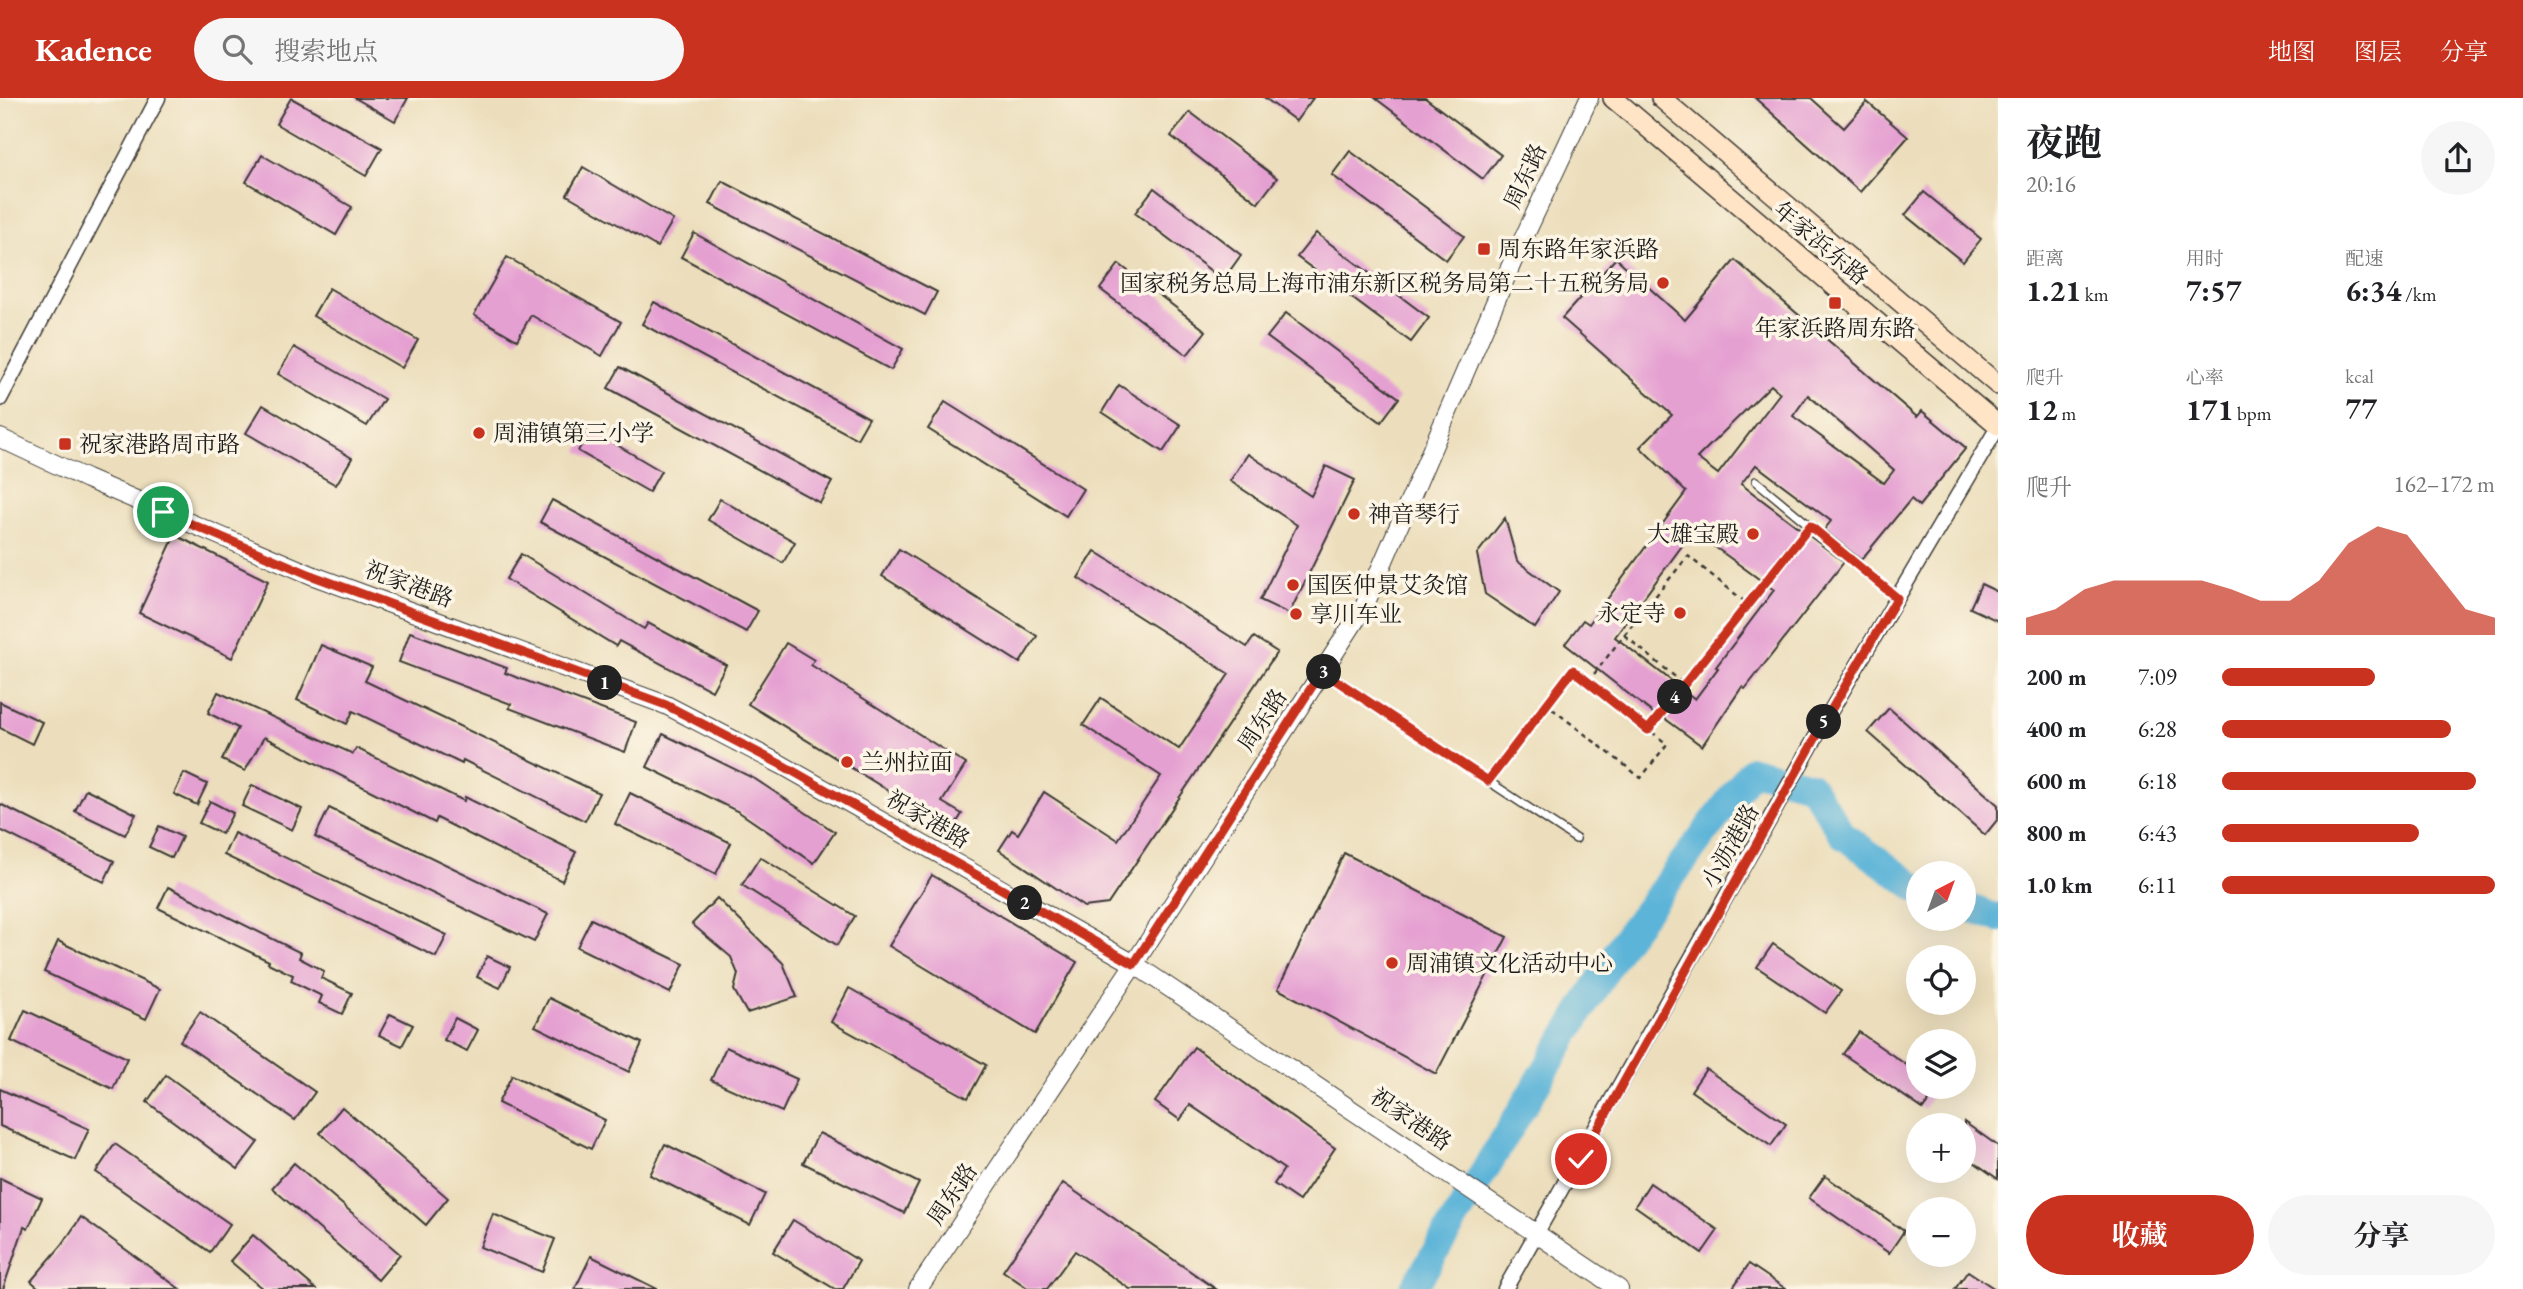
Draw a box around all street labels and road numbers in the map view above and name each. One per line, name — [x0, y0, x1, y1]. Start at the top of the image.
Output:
street label: 周东路 — [1497, 138, 1553, 214]
street label: 年家浜东路 — [1767, 195, 1875, 291]
street label: 祝家港路 — [361, 554, 457, 614]
street label: 周东路 — [1231, 683, 1293, 757]
street label: 祝家港路 — [881, 783, 975, 855]
street label: 小沥港路 — [1695, 798, 1765, 894]
street label: 祝家港路 — [1364, 1081, 1458, 1157]
street label: 周东路 — [920, 1157, 984, 1231]

